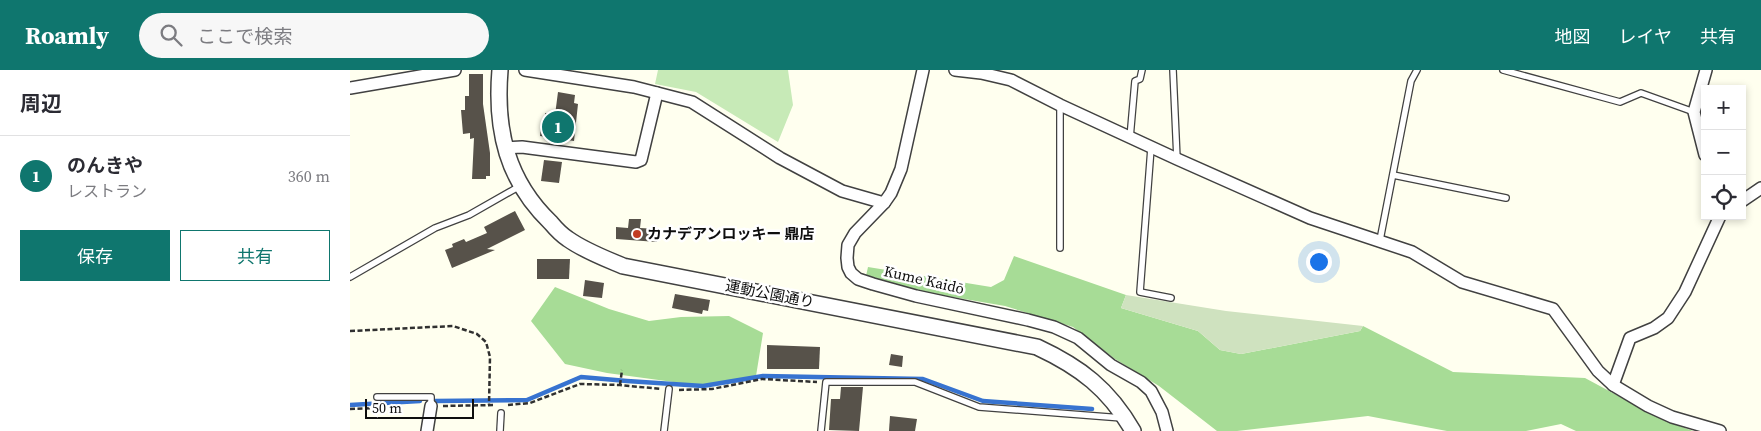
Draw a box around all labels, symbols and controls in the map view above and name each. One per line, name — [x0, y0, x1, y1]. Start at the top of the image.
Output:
search box — [139, 13, 489, 58]
text: Roamly — [25, 19, 109, 52]
icon: search — [157, 21, 185, 49]
text: ここで検索 — [197, 23, 292, 49]
text: 地図 — [1555, 24, 1591, 49]
text: レイヤ — [1619, 24, 1672, 49]
text: 共有 — [1700, 24, 1736, 49]
map controls — [1701, 85, 1746, 220]
button: + — [1701, 85, 1746, 130]
text: 周辺 — [20, 89, 62, 118]
pin: 1 — [542, 108, 574, 146]
button: − — [1701, 130, 1746, 175]
text: のんきや — [67, 152, 143, 178]
text: 1 — [32, 165, 40, 187]
text: 360 m — [288, 165, 330, 187]
button: locate — [1701, 175, 1746, 220]
text: レストラン — [67, 180, 147, 202]
place label: カナデアンロッキー 鼎店 — [647, 223, 815, 244]
marker: カナデアンロッキー 鼎店 — [631, 228, 643, 240]
button: 保存 — [20, 230, 170, 281]
button: 共有 — [180, 230, 330, 281]
your location — [1306, 249, 1332, 275]
street label: Kume Kaidō — [882, 260, 966, 299]
street label: 運動公園通り — [724, 275, 816, 312]
scale bar — [365, 396, 474, 419]
text: 50 m — [372, 398, 402, 418]

